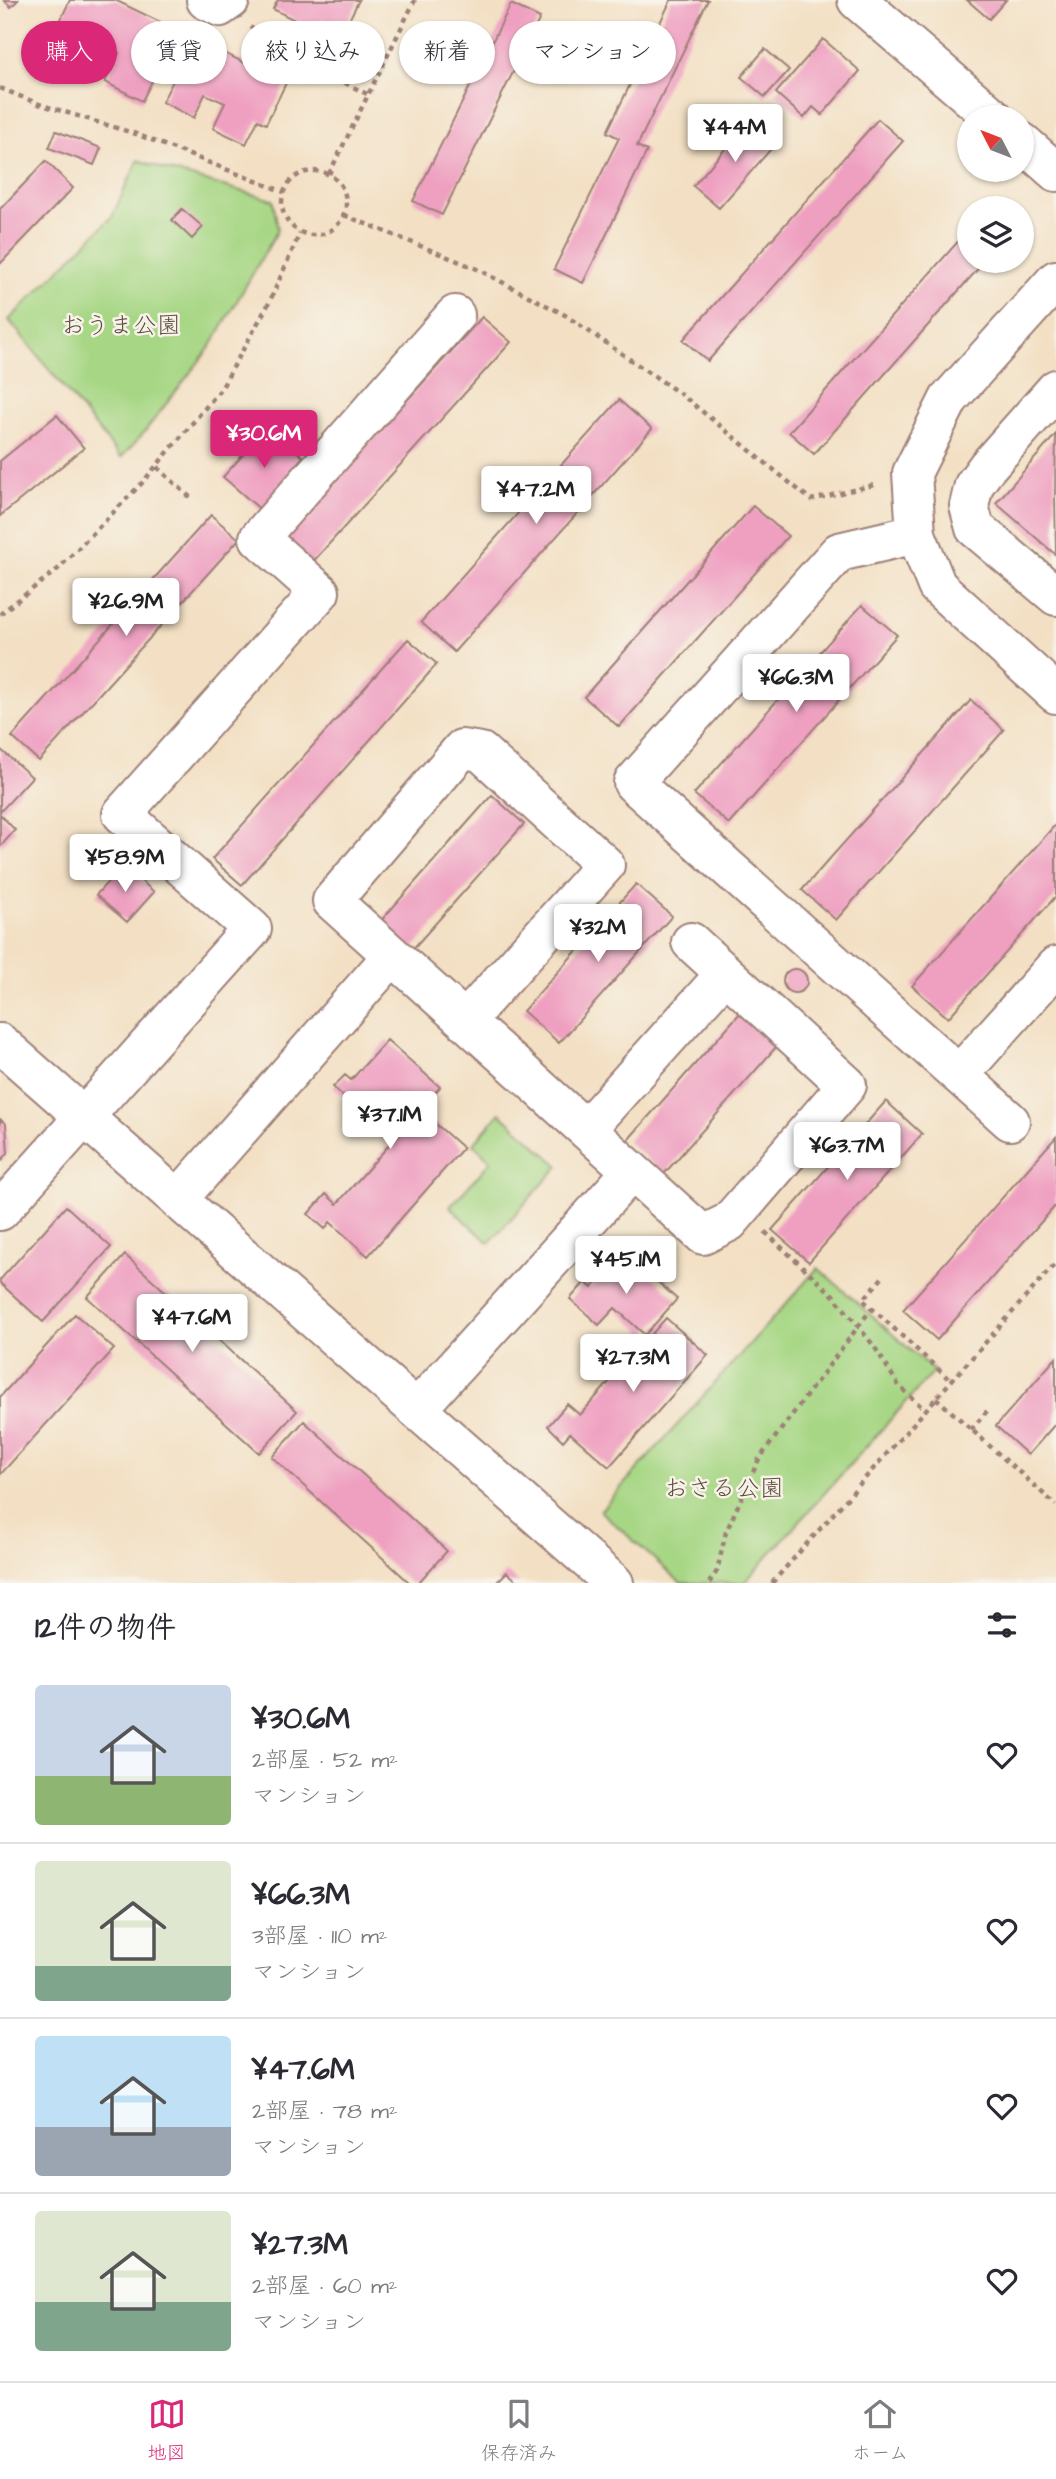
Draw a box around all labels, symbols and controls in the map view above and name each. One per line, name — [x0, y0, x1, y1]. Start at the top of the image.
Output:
chip: 購入 — [21, 21, 117, 84]
chip: 賃貸 — [131, 21, 227, 84]
chip: 絞り込み — [241, 21, 385, 84]
chip: 新着 — [399, 21, 495, 84]
chip: マンション — [509, 21, 676, 84]
pin: ¥44M — [694, 104, 776, 164]
north arrow — [957, 105, 1034, 182]
map controls — [957, 105, 1034, 273]
text: ¥44M — [704, 111, 766, 143]
button: layers — [957, 196, 1034, 273]
park label: おうま公園 — [61, 309, 181, 343]
pin: ¥30.6M — [207, 410, 321, 470]
text: ¥30.6M — [226, 417, 302, 449]
pin: ¥47.2M — [479, 466, 593, 526]
text: ¥47.2M — [497, 473, 575, 505]
pin: ¥26.9M — [69, 578, 183, 638]
text: ¥26.9M — [88, 585, 164, 617]
pin: ¥66.3M — [739, 654, 853, 714]
text: ¥66.3M — [758, 661, 834, 693]
pin: ¥58.9M — [68, 834, 182, 894]
text: ¥58.9M — [86, 841, 164, 873]
pin: ¥32M — [557, 904, 639, 964]
text: ¥32M — [570, 911, 626, 943]
pin: ¥37.1M — [333, 1092, 447, 1151]
text: ¥37.1M — [358, 1098, 422, 1130]
pin: ¥63.7M — [790, 1122, 904, 1182]
text: ¥63.7M — [810, 1129, 884, 1161]
pin: ¥45.1M — [569, 1236, 683, 1296]
text: ¥45.1M — [591, 1243, 661, 1275]
pin: ¥47.6M — [135, 1294, 249, 1354]
text: ¥47.6M — [153, 1301, 231, 1333]
pin: ¥27.3M — [576, 1334, 690, 1394]
text: ¥27.3M — [596, 1341, 670, 1373]
park label: おさる公園 — [664, 1472, 784, 1506]
icon: filters — [983, 1606, 1021, 1644]
text: 12件の物件 — [35, 1607, 176, 1649]
text: ¥30.6M — [252, 1698, 350, 1740]
icon: home — [91, 1713, 175, 1797]
icon: heart — [983, 1736, 1021, 1774]
text: 2部屋 · 52 m² — [252, 1744, 398, 1776]
text: マンション — [252, 1780, 366, 1812]
text: ¥66.3M — [252, 1874, 350, 1916]
icon: home — [91, 1889, 175, 1973]
icon: heart — [983, 1912, 1021, 1950]
text: 3部屋 · 110 m² — [252, 1920, 387, 1952]
text: マンション — [252, 1956, 366, 1988]
text: ¥47.6M — [252, 2049, 355, 2091]
icon: home — [91, 2064, 175, 2148]
icon: heart — [983, 2087, 1021, 2125]
text: 2部屋 · 78 m² — [252, 2095, 398, 2127]
text: マンション — [252, 2131, 366, 2163]
text: ¥27.3M — [252, 2224, 348, 2266]
icon: home — [91, 2239, 175, 2323]
icon: heart — [983, 2262, 1021, 2300]
text: 2部屋 · 60 m² — [252, 2270, 397, 2302]
text: マンション — [252, 2306, 366, 2338]
tab: 地図 — [148, 2395, 186, 2467]
tab: 保存済み — [481, 2395, 557, 2467]
tab: ホーム — [852, 2395, 908, 2467]

